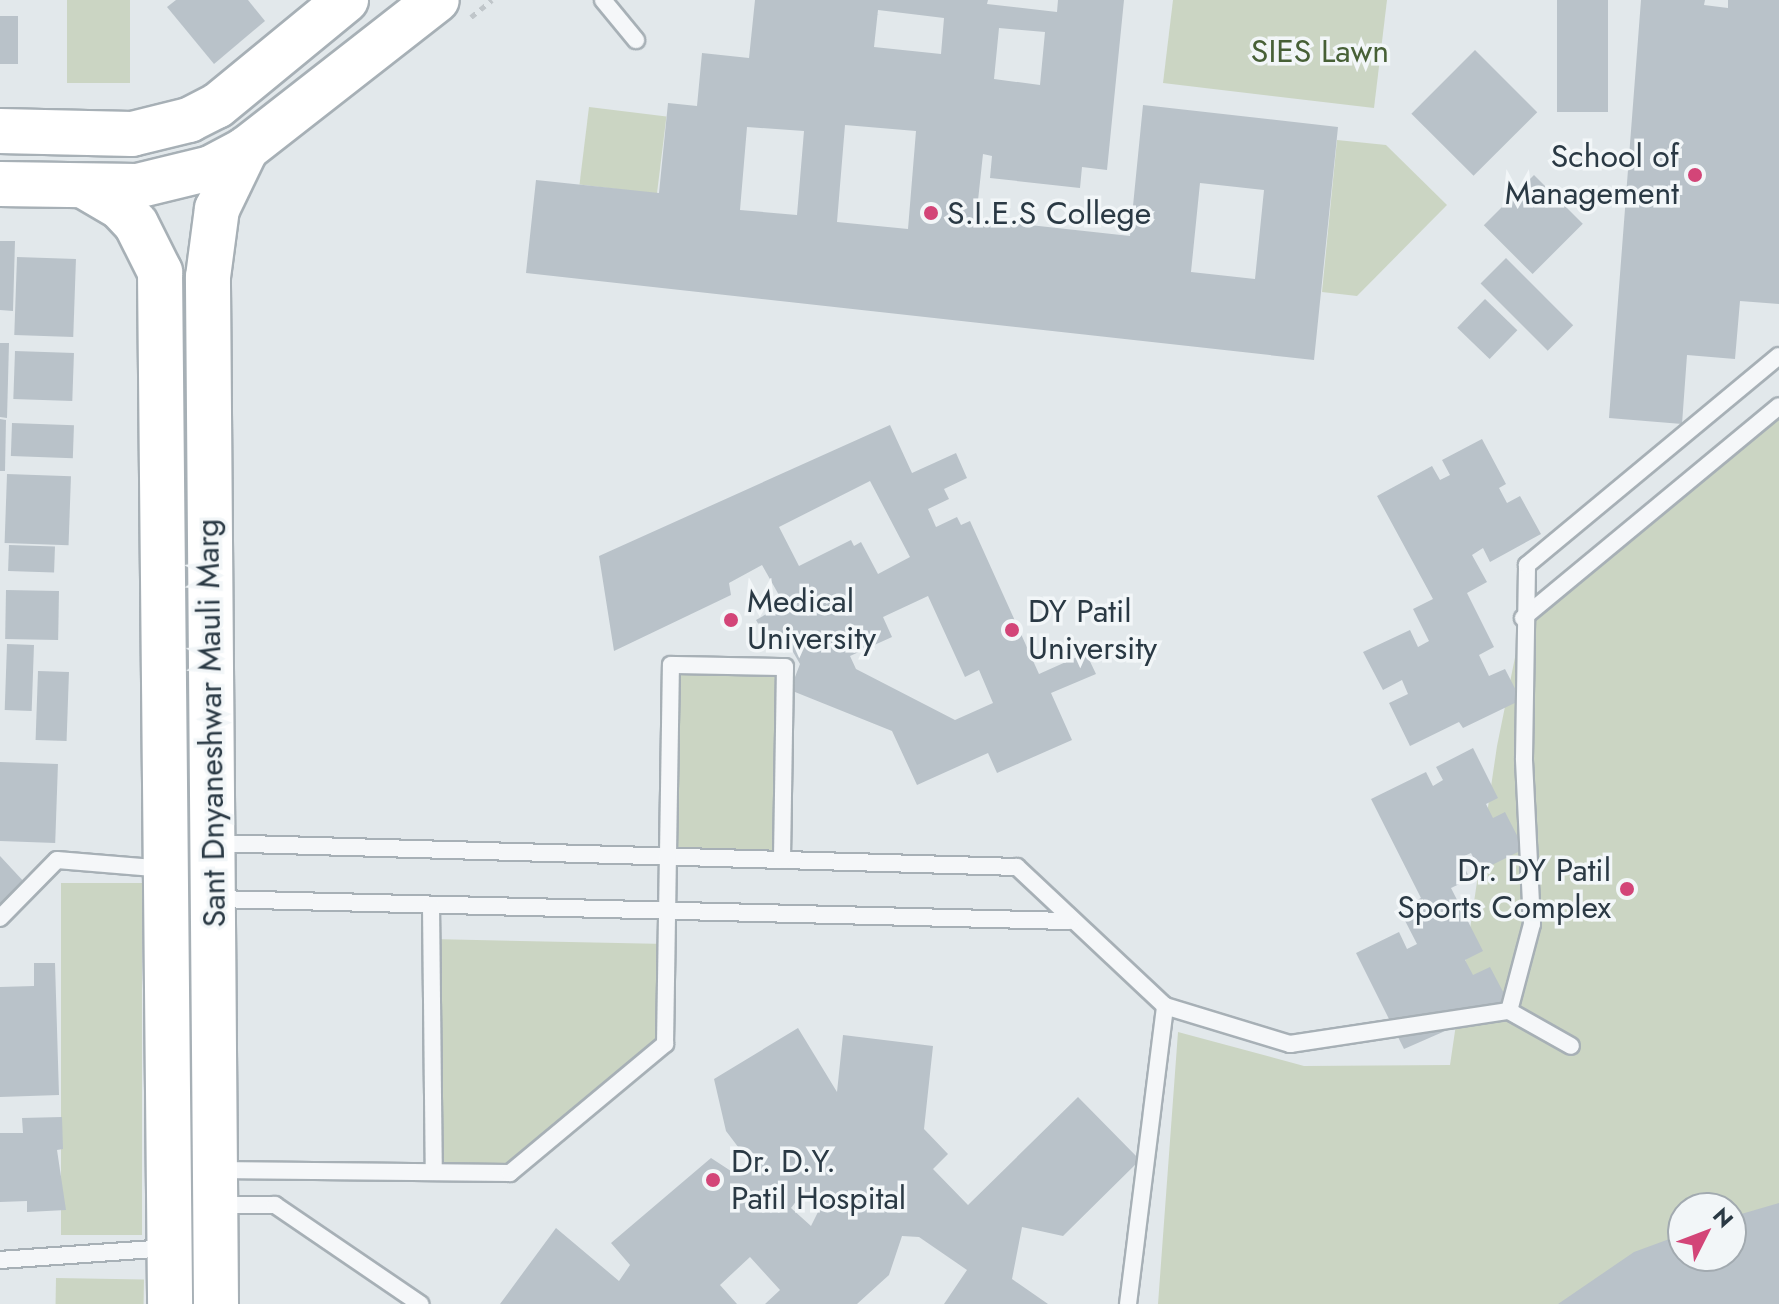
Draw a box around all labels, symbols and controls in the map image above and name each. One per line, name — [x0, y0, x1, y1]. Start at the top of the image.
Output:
park label: SIES Lawn — [1251, 32, 1389, 70]
place label: School of Management — [1505, 138, 1679, 213]
marker: School of Management — [1686, 166, 1704, 184]
place label: S.I.E.S College — [947, 194, 1151, 232]
marker: S.I.E.S College — [922, 204, 940, 222]
street label: Sant Dnyaneshwar Mauli Marg — [188, 518, 234, 928]
place label: Medical University — [747, 583, 876, 658]
place label: DY Patil University — [1028, 593, 1157, 668]
marker: Medical University — [722, 611, 740, 629]
marker: DY Patil University — [1003, 621, 1021, 639]
place label: Dr. DY Patil Sports Complex — [1397, 852, 1611, 927]
marker: Dr. DY Patil Sports Complex — [1618, 880, 1636, 898]
place label: Dr. D.Y. Patil Hospital — [731, 1143, 906, 1218]
marker: Dr. D.Y. Patil Hospital — [702, 1169, 724, 1191]
north arrow — [1667, 1192, 1747, 1272]
text: N — [1706, 1200, 1741, 1234]

